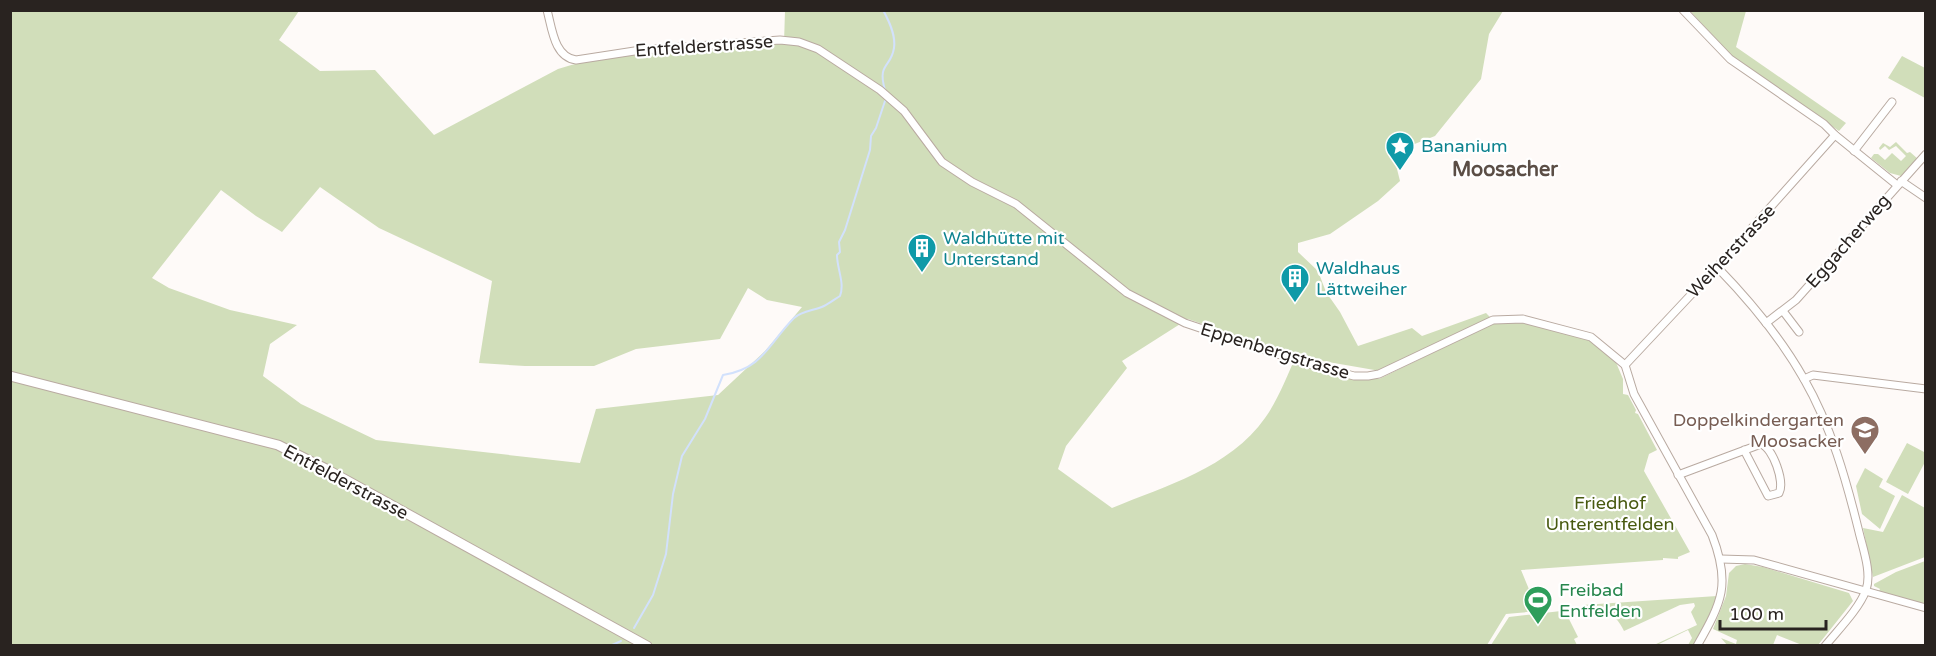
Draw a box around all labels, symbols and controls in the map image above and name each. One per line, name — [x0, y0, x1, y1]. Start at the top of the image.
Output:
street label: Entfelderstrasse — [634, 30, 774, 62]
place icon: Bananium — [1384, 130, 1416, 172]
place label: Bananium — [1421, 135, 1508, 157]
district label: Moosacher — [1452, 158, 1558, 182]
street label: Eggacherweg — [1801, 189, 1895, 293]
street label: Weiherstrasse — [1682, 200, 1780, 302]
place label: Waldhütte mit Unterstand — [943, 227, 1065, 270]
building icon: Waldhütte mit Unterstand — [906, 232, 938, 274]
place label: Waldhaus Lättweiher — [1316, 257, 1407, 300]
building icon: Waldhaus Lättweiher — [1279, 262, 1311, 304]
street label: Eppenbergstrasse — [1198, 318, 1352, 384]
place label: Doppelkindergarten Moosacker — [1673, 409, 1844, 452]
school or university icon: Doppelkindergarten Moosacker — [1849, 414, 1881, 456]
street label: Entfelderstrasse — [280, 440, 412, 524]
park label: Friedhof Unterentfelden — [1546, 492, 1674, 535]
place label: Freibad Entfelden — [1559, 579, 1642, 622]
sports icon: Freibad Entfelden — [1522, 584, 1554, 626]
scale bar — [1720, 593, 1826, 631]
text: 100 m — [1729, 603, 1784, 625]

